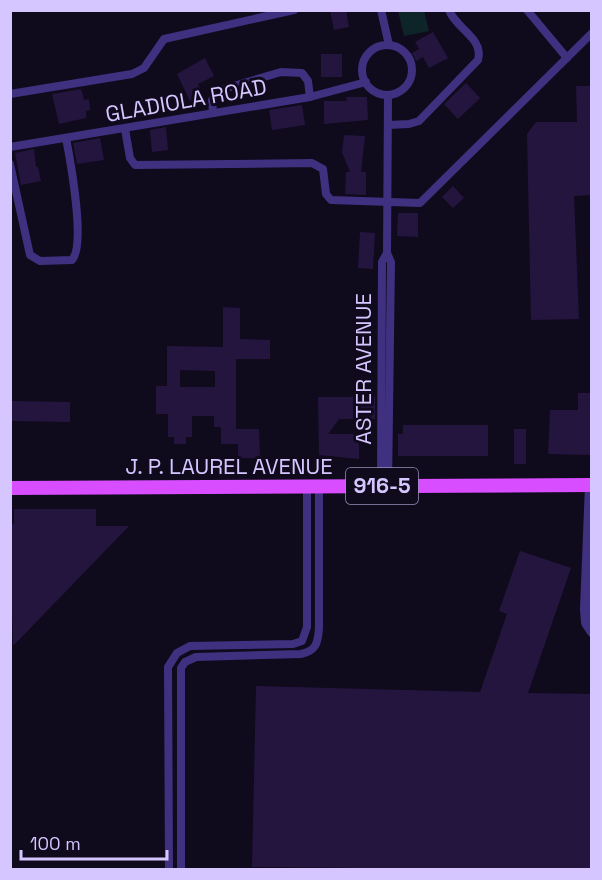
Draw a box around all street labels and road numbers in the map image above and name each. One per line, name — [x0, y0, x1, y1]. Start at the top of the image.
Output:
street label: GLADIOLA ROAD — [103, 72, 269, 128]
street label: ASTER AVENUE — [349, 293, 377, 445]
street label: J. P. LAUREL AVENUE — [125, 452, 333, 480]
road number: 916-5 — [346, 468, 418, 504]

